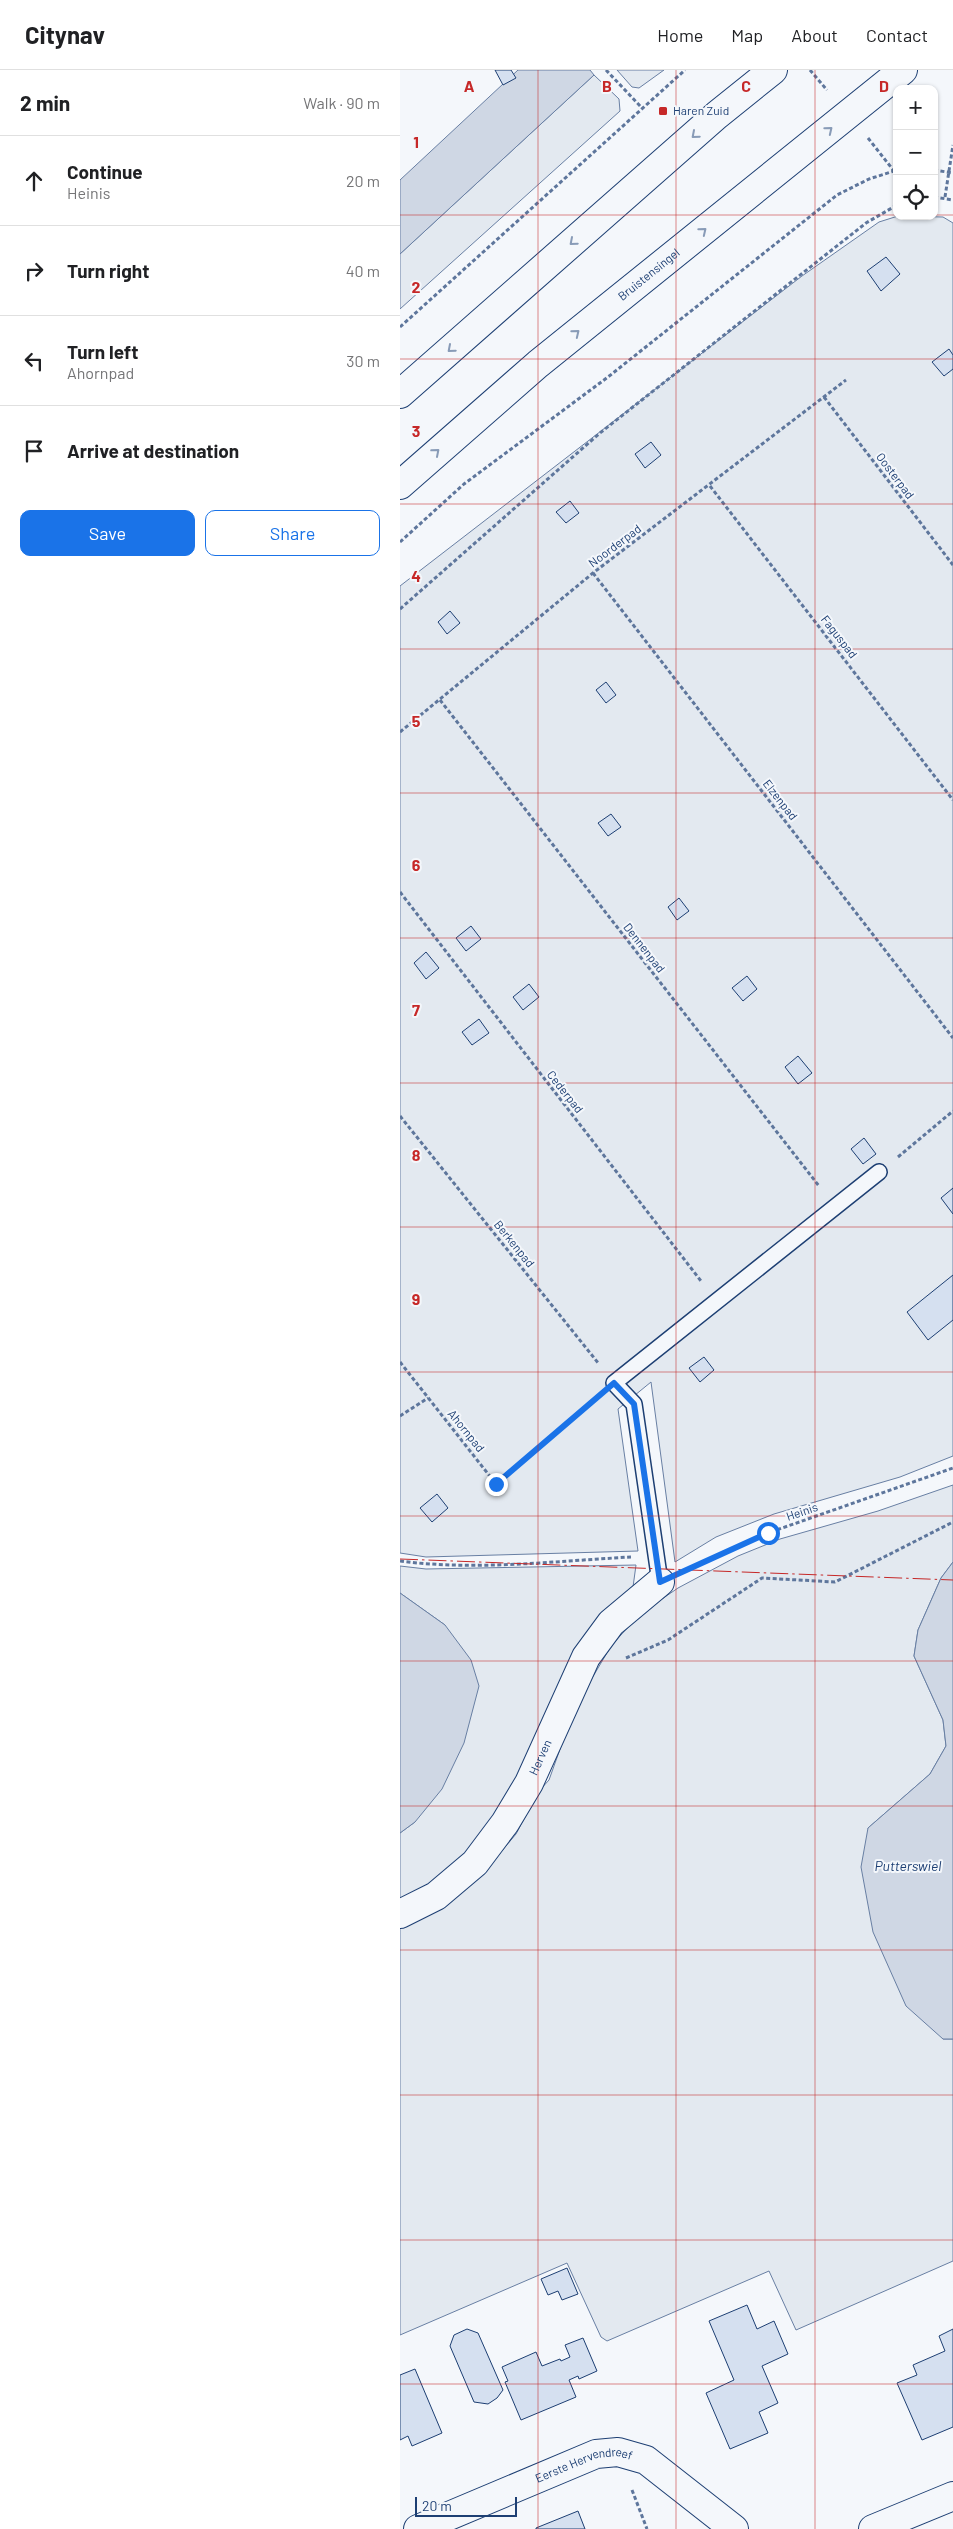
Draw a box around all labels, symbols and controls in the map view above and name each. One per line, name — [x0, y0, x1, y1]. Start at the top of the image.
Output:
text: Citynav — [25, 20, 105, 49]
text: Home — [657, 24, 703, 46]
text: Map — [731, 24, 763, 46]
text: About — [791, 24, 838, 46]
text: Contact — [866, 24, 928, 46]
text: A — [464, 76, 475, 95]
text: B — [602, 76, 612, 95]
text: C — [741, 76, 751, 95]
text: D — [879, 76, 889, 95]
map controls — [893, 85, 938, 220]
button: + — [893, 85, 938, 130]
text: 2 min — [20, 90, 70, 115]
text: Walk · 90 m — [303, 93, 380, 112]
place label: Haren Zuid — [673, 103, 729, 117]
marker: Haren Zuid — [657, 105, 669, 117]
one-way arrow — [823, 127, 832, 135]
one-way arrow — [692, 129, 701, 138]
button: − — [893, 130, 938, 175]
text: 1 — [413, 132, 419, 151]
text: Continue — [67, 160, 143, 183]
icon: ahead — [20, 167, 48, 195]
text: 20 m — [346, 171, 380, 190]
button: locate — [893, 175, 938, 220]
text: Heinis — [67, 183, 110, 202]
one-way arrow — [697, 228, 706, 237]
one-way arrow — [570, 236, 579, 245]
street label: Bruistensingel — [615, 245, 682, 303]
icon: right — [20, 257, 48, 285]
text: Turn right — [67, 259, 149, 282]
text: 40 m — [346, 261, 380, 280]
text: 2 — [412, 277, 421, 296]
one-way arrow — [570, 331, 579, 339]
text: Turn left — [67, 340, 138, 363]
one-way arrow — [448, 343, 457, 352]
icon: left — [20, 347, 48, 375]
text: 30 m — [346, 351, 380, 370]
text: Ahornpad — [67, 363, 134, 382]
text: 3 — [412, 421, 420, 440]
icon: arrive — [20, 437, 48, 465]
text: Arrive at destination — [67, 439, 239, 462]
one-way arrow — [431, 449, 440, 458]
street label: Oosterpad — [874, 450, 918, 501]
button: Save — [20, 510, 195, 556]
button: Share — [205, 510, 380, 556]
street label: Noorderpad — [585, 521, 643, 569]
text: 4 — [411, 566, 421, 585]
street label: Faguspad — [819, 612, 861, 661]
text: 5 — [412, 711, 421, 730]
street label: Elzenpad — [761, 776, 801, 822]
text: 6 — [412, 855, 421, 874]
street label: Dennenpad — [621, 920, 668, 975]
text: 7 — [412, 1000, 420, 1019]
street label: Cederpad — [545, 1067, 587, 1116]
text: 8 — [412, 1145, 421, 1164]
street label: Berkenpad — [492, 1217, 538, 1270]
text: 9 — [412, 1289, 420, 1308]
street label: Ahornpad — [445, 1406, 488, 1454]
route end — [485, 1473, 508, 1496]
street label: Heinis — [784, 1499, 820, 1523]
route start — [757, 1522, 780, 1545]
street label: Herven — [526, 1737, 554, 1777]
water label: Putterswiel — [875, 1857, 941, 1874]
street label: Eerste Hervendreef — [533, 2444, 634, 2485]
scale bar — [415, 2494, 518, 2517]
text: 20 m — [422, 2497, 452, 2514]

